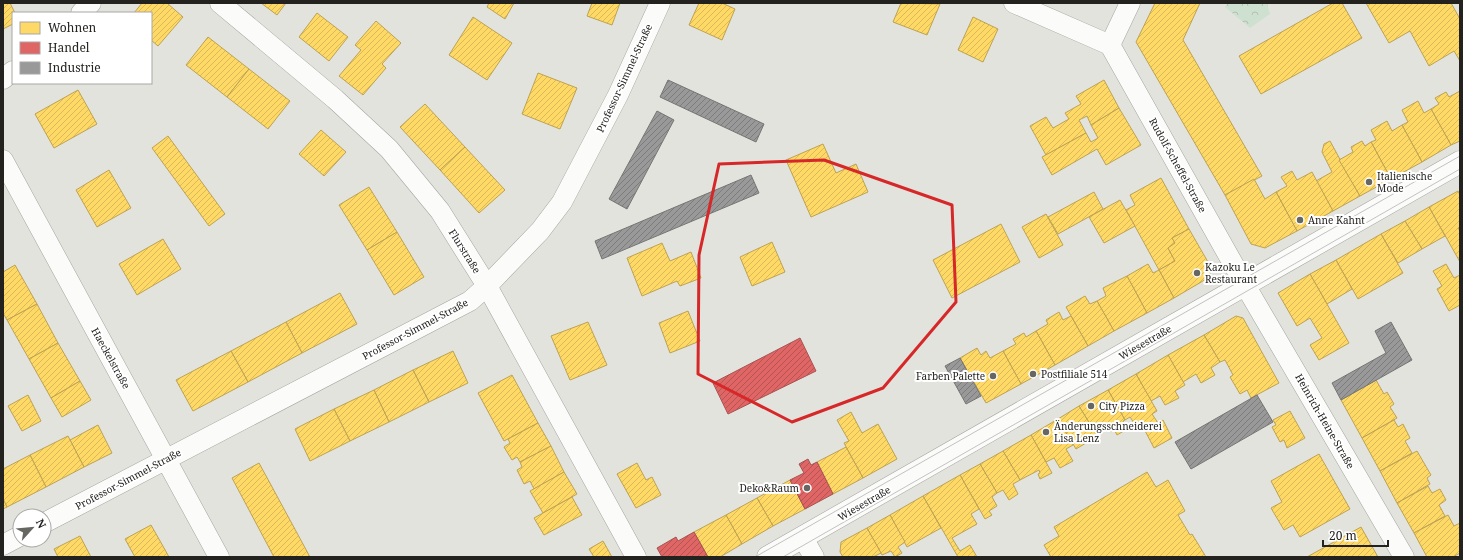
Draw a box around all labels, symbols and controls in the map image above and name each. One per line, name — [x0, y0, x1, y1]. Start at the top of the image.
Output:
legend — [12, 12, 152, 84]
text: Wohnen — [48, 19, 97, 36]
street label: Professor-Simmel-Straße — [593, 21, 655, 135]
text: Handel — [48, 39, 90, 56]
text: Industrie — [48, 59, 101, 76]
street label: Rudolf-Scheffel-Straße — [1146, 115, 1210, 215]
place label: Italienische Mode — [1377, 169, 1432, 195]
marker: Italienische Mode — [1364, 177, 1374, 187]
place label: Anne Kahnt — [1308, 213, 1365, 227]
marker: Anne Kahnt — [1295, 215, 1305, 225]
street label: Flurstraße — [446, 226, 484, 276]
place label: Kazoku Le Restaurant — [1205, 260, 1258, 286]
marker: Kazoku Le Restaurant — [1192, 268, 1202, 278]
street label: Professor-Simmel-Straße — [360, 295, 470, 363]
street label: Wiesestraße — [1116, 321, 1174, 363]
street label: Haeckelstraße — [88, 325, 134, 391]
place label: Postfiliale 514 — [1041, 367, 1108, 381]
place label: Farben Palette — [916, 369, 985, 383]
marker: Postfiliale 514 — [1028, 369, 1038, 379]
marker: Farben Palette — [988, 371, 998, 381]
street label: Heinrich-Heine-Straße — [1292, 371, 1358, 471]
place label: City Pizza — [1099, 399, 1146, 413]
marker: City Pizza — [1086, 401, 1096, 411]
place label: Änderungsschneiderei Lisa Lenz — [1054, 419, 1163, 445]
marker: Änderungsschneiderei Lisa Lenz — [1041, 427, 1051, 437]
street label: Professor-Simmel-Straße — [73, 445, 183, 513]
place label: Deko&Raum — [740, 481, 800, 495]
street label: Wiesestraße — [835, 482, 893, 524]
marker: Deko&Raum — [802, 483, 812, 493]
north arrow — [12, 508, 52, 548]
text: N — [33, 516, 50, 531]
scale bar — [1323, 522, 1388, 548]
text: 20 m — [1329, 527, 1357, 544]

